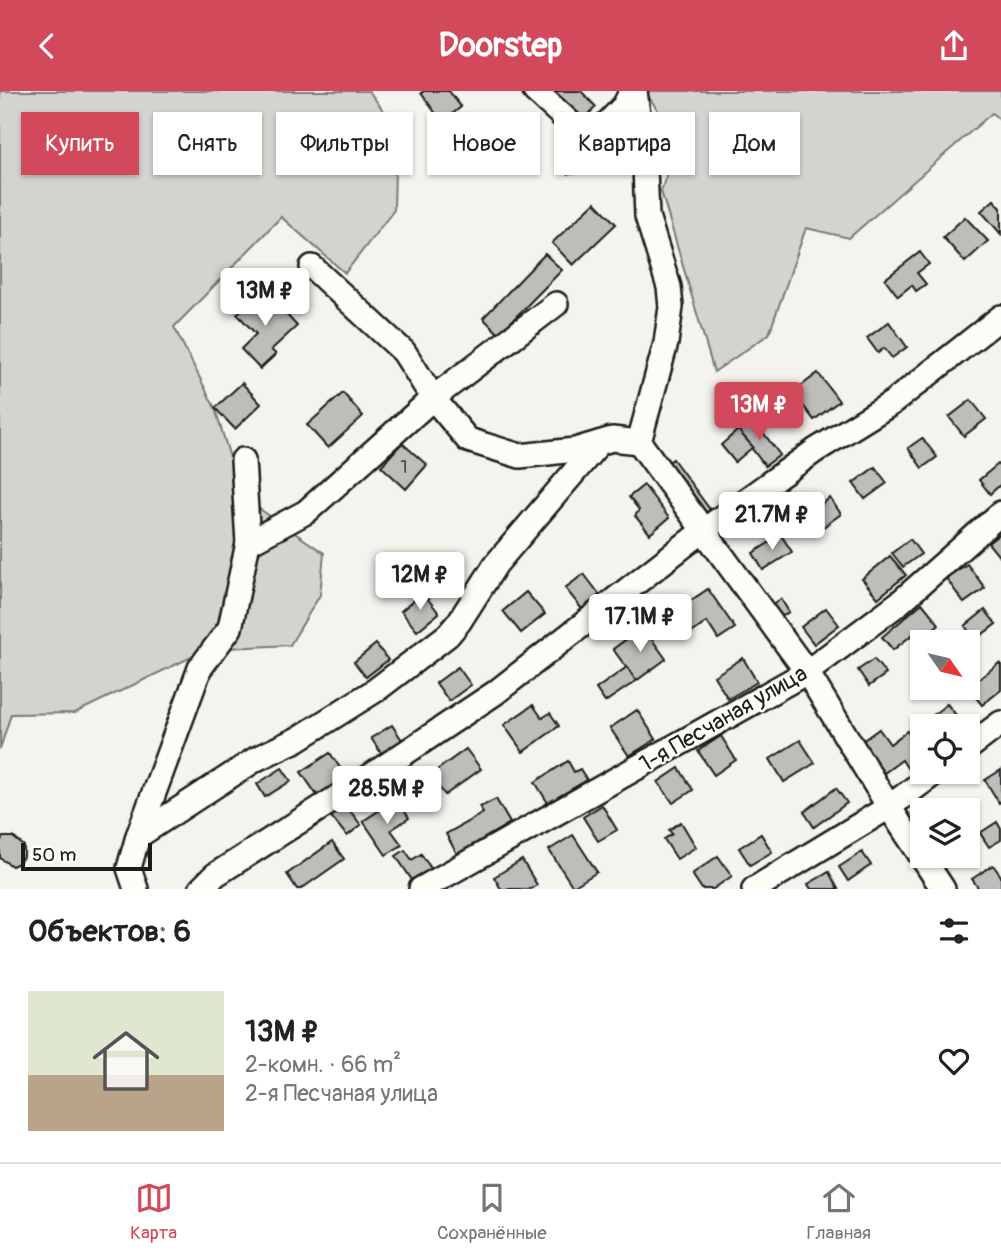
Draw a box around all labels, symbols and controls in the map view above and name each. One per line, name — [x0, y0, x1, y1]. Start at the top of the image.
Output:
text: Doorstep — [439, 26, 562, 66]
icon: back — [28, 27, 66, 65]
icon: share — [935, 27, 973, 65]
chip: Купить — [21, 112, 139, 175]
chip: Снять — [153, 112, 262, 175]
chip: Фильтры — [276, 112, 413, 175]
chip: Новое — [427, 112, 540, 175]
chip: Квартира — [554, 112, 695, 175]
chip: Дом — [709, 112, 800, 175]
pin: 13M ₽ — [216, 268, 314, 328]
text: 13M ₽ — [236, 276, 294, 305]
pin: 13M ₽ — [710, 383, 808, 442]
text: 13M ₽ — [730, 390, 788, 419]
house number: 1 — [400, 455, 408, 479]
pin: 21.7M ₽ — [707, 493, 837, 552]
text: 21.7M ₽ — [735, 500, 809, 529]
pin: 12M ₽ — [371, 553, 469, 612]
text: 12M ₽ — [391, 560, 449, 589]
pin: 17.1M ₽ — [575, 595, 705, 654]
text: 17.1M ₽ — [605, 602, 675, 631]
north arrow — [910, 630, 980, 700]
map controls — [910, 630, 980, 868]
street label: 1-я Песчаная улица — [634, 659, 812, 778]
button: locate — [910, 714, 980, 784]
pin: 28.5M ₽ — [322, 767, 452, 826]
text: 28.5M ₽ — [348, 774, 426, 803]
button: layers — [910, 798, 980, 868]
scale bar — [21, 840, 152, 872]
text: 50 m — [32, 843, 76, 867]
icon: filters — [935, 912, 973, 950]
text: Объектов: 6 — [28, 913, 191, 950]
text: 13M ₽ — [245, 1013, 320, 1050]
icon: home — [84, 1019, 168, 1103]
icon: heart — [935, 1042, 973, 1080]
text: 2-комн. · 66 m² — [245, 1050, 401, 1079]
text: 2-я Песчаная улица — [245, 1079, 438, 1108]
tab: Карта — [130, 1179, 177, 1245]
tab: Сохранённые — [437, 1179, 547, 1245]
tab: Главная — [806, 1179, 871, 1245]

